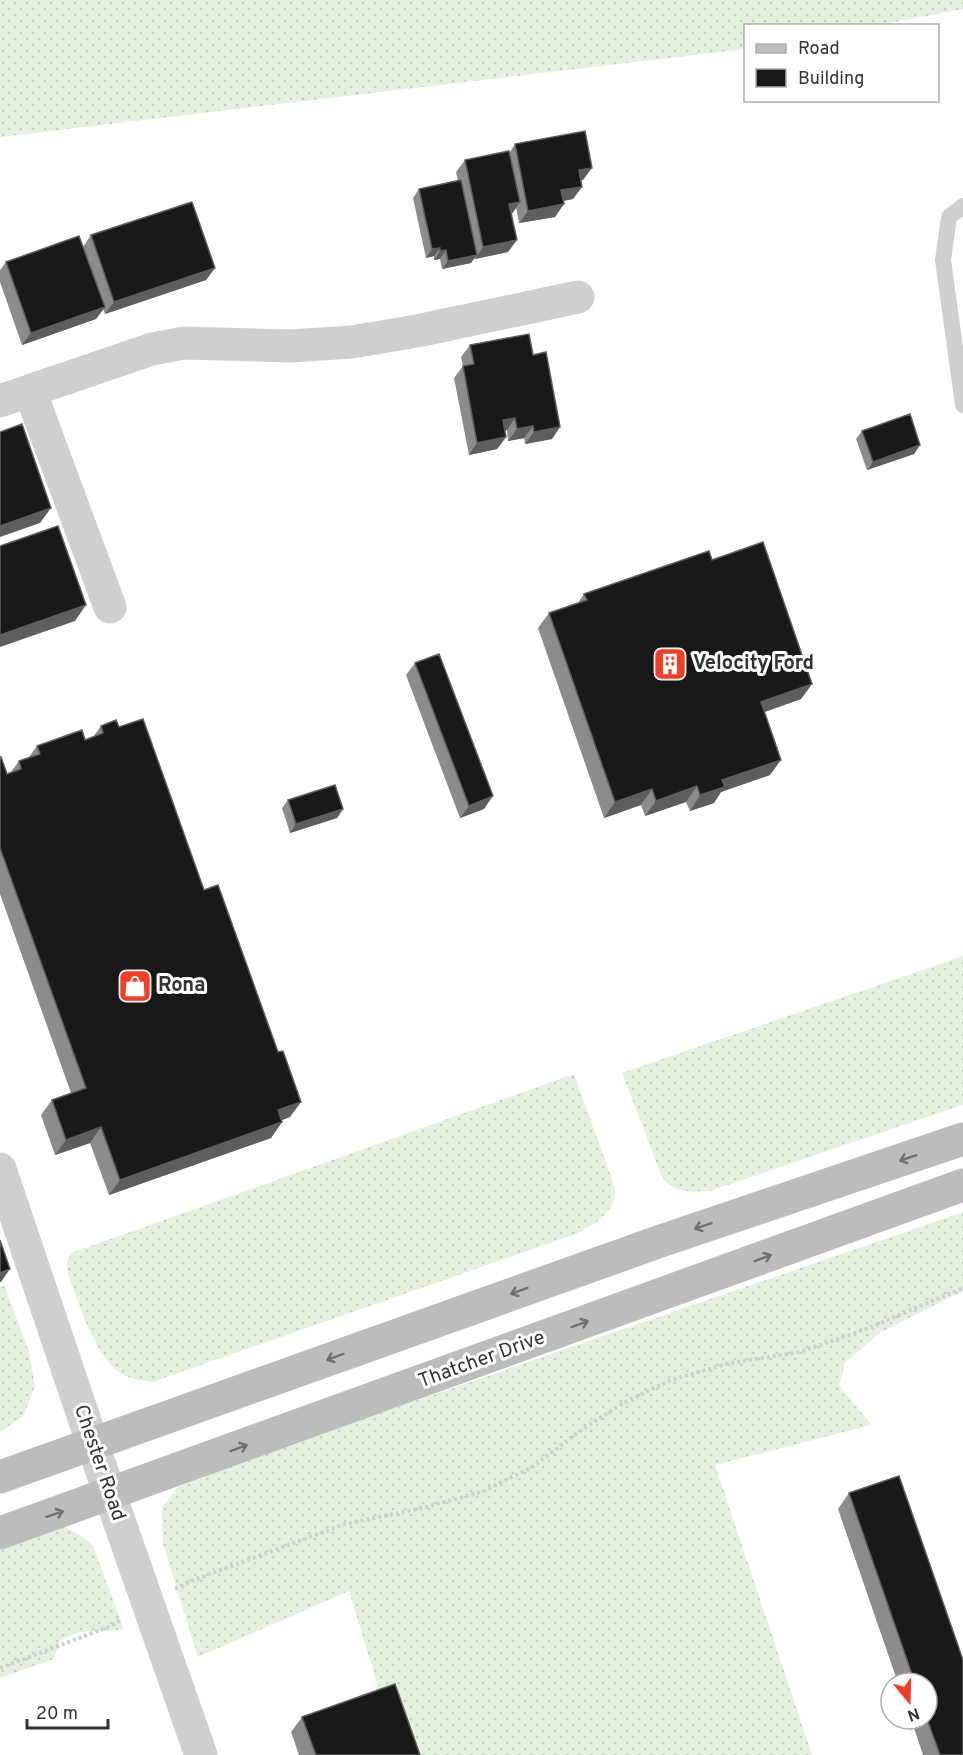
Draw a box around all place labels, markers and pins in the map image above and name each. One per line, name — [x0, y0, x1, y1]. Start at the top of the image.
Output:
building icon: Velocity Ford — [652, 646, 688, 682]
place label: Velocity Ford — [693, 651, 814, 677]
shop icon: Rona — [117, 968, 153, 1004]
place label: Rona — [158, 973, 205, 999]

